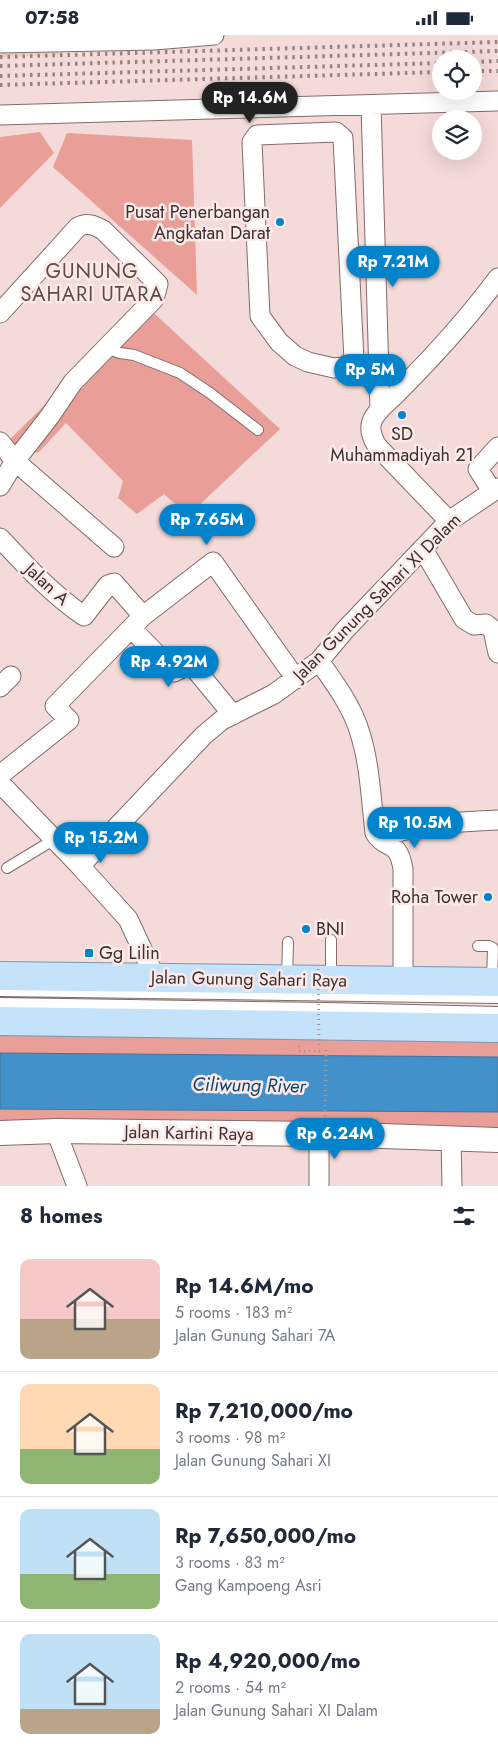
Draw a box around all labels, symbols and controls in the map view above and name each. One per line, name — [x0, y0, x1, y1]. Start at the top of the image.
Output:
text: 07:58 — [25, 4, 79, 31]
map controls — [432, 50, 482, 160]
button: locate — [432, 50, 482, 100]
pin: Rp 14.6M — [198, 81, 302, 124]
text: Rp 14.6M — [213, 86, 287, 109]
button: layers — [432, 110, 482, 160]
place label: Pusat Penerbangan Angkatan Darat — [125, 199, 271, 246]
marker: Pusat Penerbangan Angkatan Darat — [274, 216, 286, 228]
pin: Rp 7.21M — [341, 245, 445, 288]
text: Rp 7.21M — [357, 250, 429, 273]
district label: GUNUNG SAHARI UTARA — [20, 257, 164, 309]
pin: Rp 5M — [335, 353, 405, 396]
text: Rp 5M — [345, 358, 395, 381]
marker: SD Muhammadiyah 21 — [396, 409, 408, 421]
place label: SD Muhammadiyah 21 — [330, 421, 474, 468]
pin: Rp 7.65M — [155, 503, 259, 546]
street label: Jalan Gunung Sahari XI Dalam — [286, 507, 467, 688]
text: Rp 7.65M — [170, 508, 244, 531]
street label: Jalan A — [17, 555, 75, 611]
pin: Rp 4.92M — [117, 645, 221, 688]
text: Rp 4.92M — [131, 650, 207, 673]
pin: Rp 10.5M — [363, 807, 467, 849]
text: Rp 10.5M — [378, 811, 452, 834]
pin: Rp 15.2M — [49, 821, 153, 864]
text: Rp 15.2M — [64, 826, 138, 849]
place label: Roha Tower — [391, 884, 479, 910]
marker: Roha Tower — [482, 891, 494, 903]
place label: BNI — [316, 916, 344, 942]
marker: BNI — [300, 923, 312, 935]
place label: Gg Lilin — [99, 940, 160, 966]
marker: Gg Lilin — [83, 947, 95, 959]
street label: Jalan Gunung Sahari Raya — [149, 964, 347, 994]
water label: Ciliwung River — [192, 1071, 308, 1100]
pin: Rp 6.24M — [283, 1117, 387, 1160]
street label: Jalan Kartini Raya — [122, 1119, 254, 1147]
text: Rp 6.24M — [297, 1122, 373, 1145]
text: 8 homes — [20, 1201, 103, 1231]
icon: filters — [450, 1202, 478, 1230]
text: Rp 14.6M/mo — [175, 1271, 314, 1301]
icon: home — [60, 1279, 120, 1339]
text: 5 rooms · 183 m² — [175, 1301, 292, 1324]
text: Jalan Gunung Sahari 7A — [175, 1324, 335, 1347]
text: Rp 7,210,000/mo — [175, 1396, 353, 1426]
icon: home — [60, 1404, 120, 1464]
text: 3 rooms · 98 m² — [175, 1426, 285, 1449]
text: Jalan Gunung Sahari XI — [175, 1449, 331, 1472]
text: Rp 7,650,000/mo — [175, 1521, 356, 1551]
icon: home — [60, 1529, 120, 1589]
text: 3 rooms · 83 m² — [175, 1551, 285, 1574]
text: Gang Kampoeng Asri — [175, 1574, 322, 1597]
text: Rp 4,920,000/mo — [175, 1646, 360, 1676]
icon: home — [60, 1654, 120, 1714]
text: 2 rooms · 54 m² — [175, 1676, 286, 1699]
text: Jalan Gunung Sahari XI Dalam — [175, 1699, 378, 1722]

